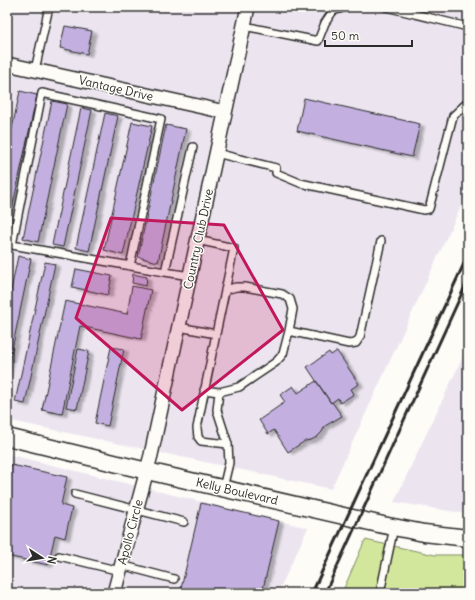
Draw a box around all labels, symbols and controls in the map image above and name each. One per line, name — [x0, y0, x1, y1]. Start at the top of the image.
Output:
scale bar — [325, 22, 412, 48]
text: 50 m — [331, 28, 360, 43]
street label: Vantage Drive — [77, 72, 155, 104]
street label: Country Club Drive — [180, 187, 216, 291]
street label: Kelly Boulevard — [194, 474, 280, 508]
street label: Apollo Circle — [114, 498, 146, 566]
north arrow — [22, 538, 62, 578]
text: N — [44, 555, 59, 565]

